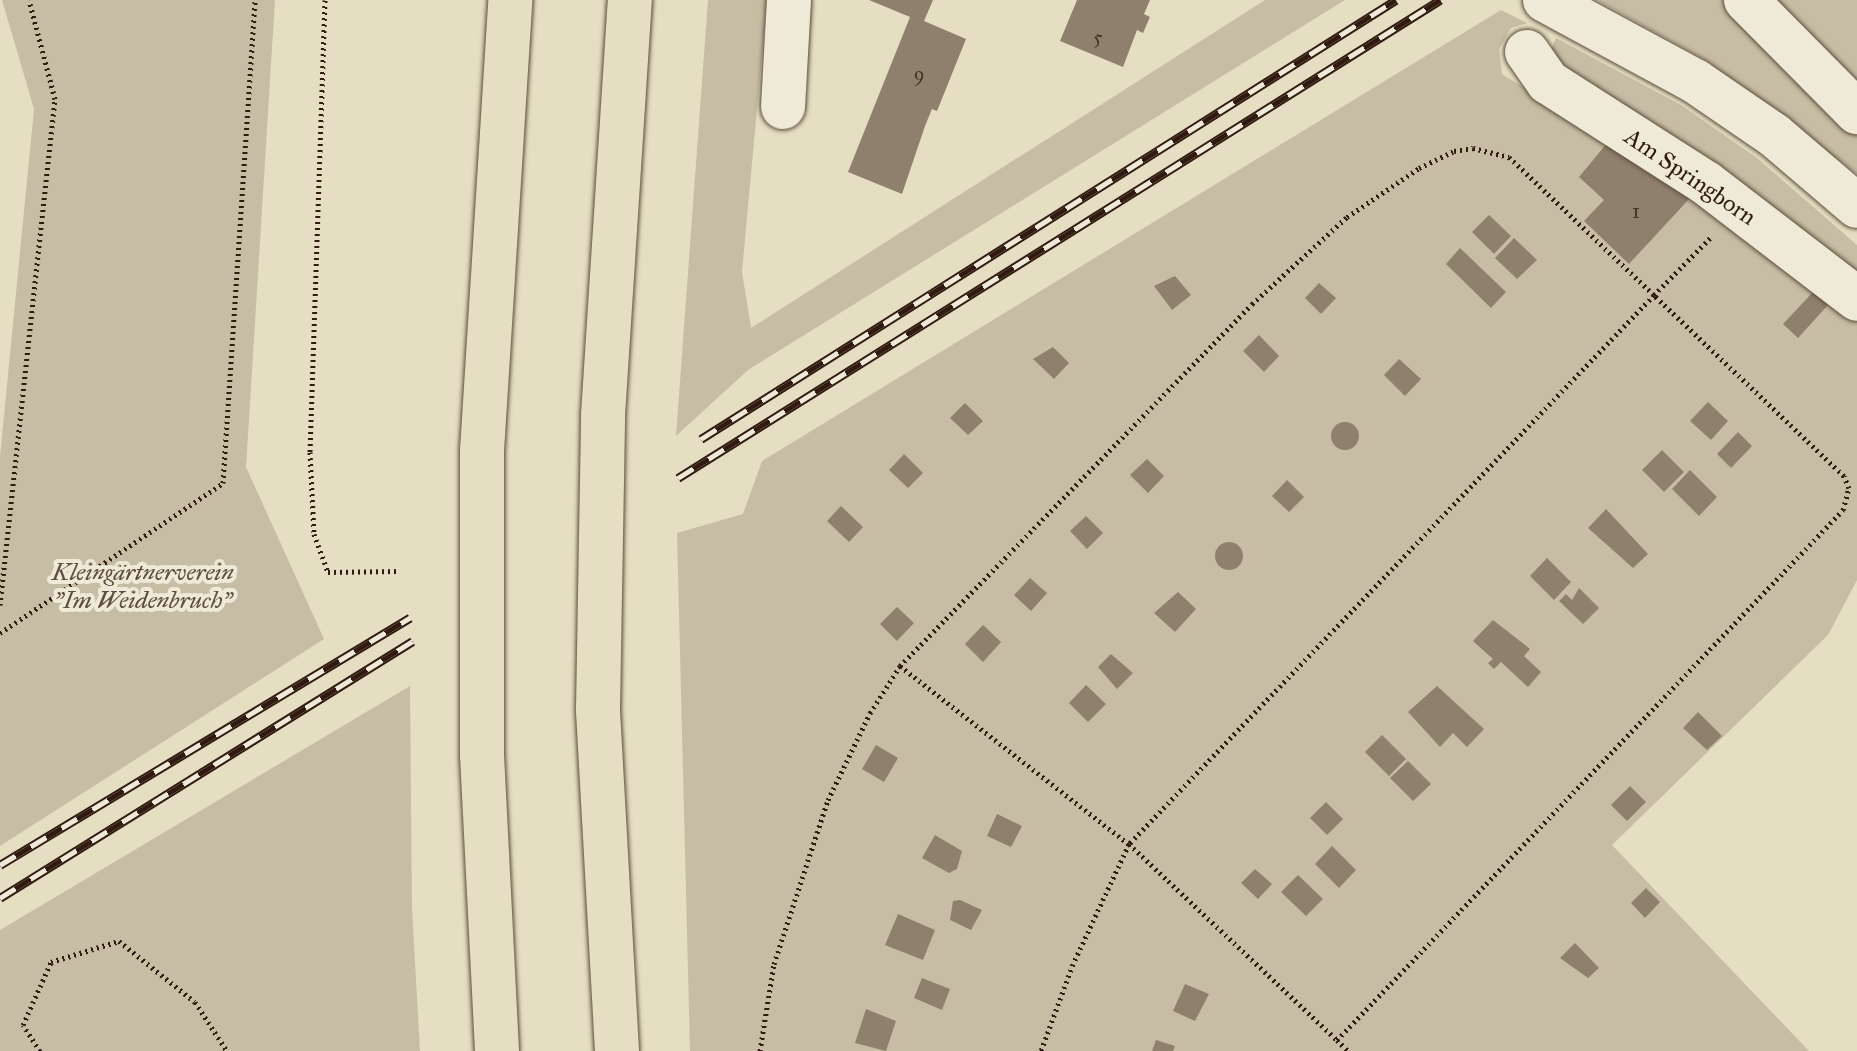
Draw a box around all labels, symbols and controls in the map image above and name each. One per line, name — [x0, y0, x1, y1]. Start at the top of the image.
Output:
house number: 5 — [1093, 25, 1103, 49]
house number: 9 — [914, 62, 924, 86]
street label: Am Springborn — [1619, 122, 1761, 232]
house number: 1 — [1632, 199, 1640, 223]
park label: Kleingärtnerverein "Im Weidenbruch" — [52, 559, 234, 615]

